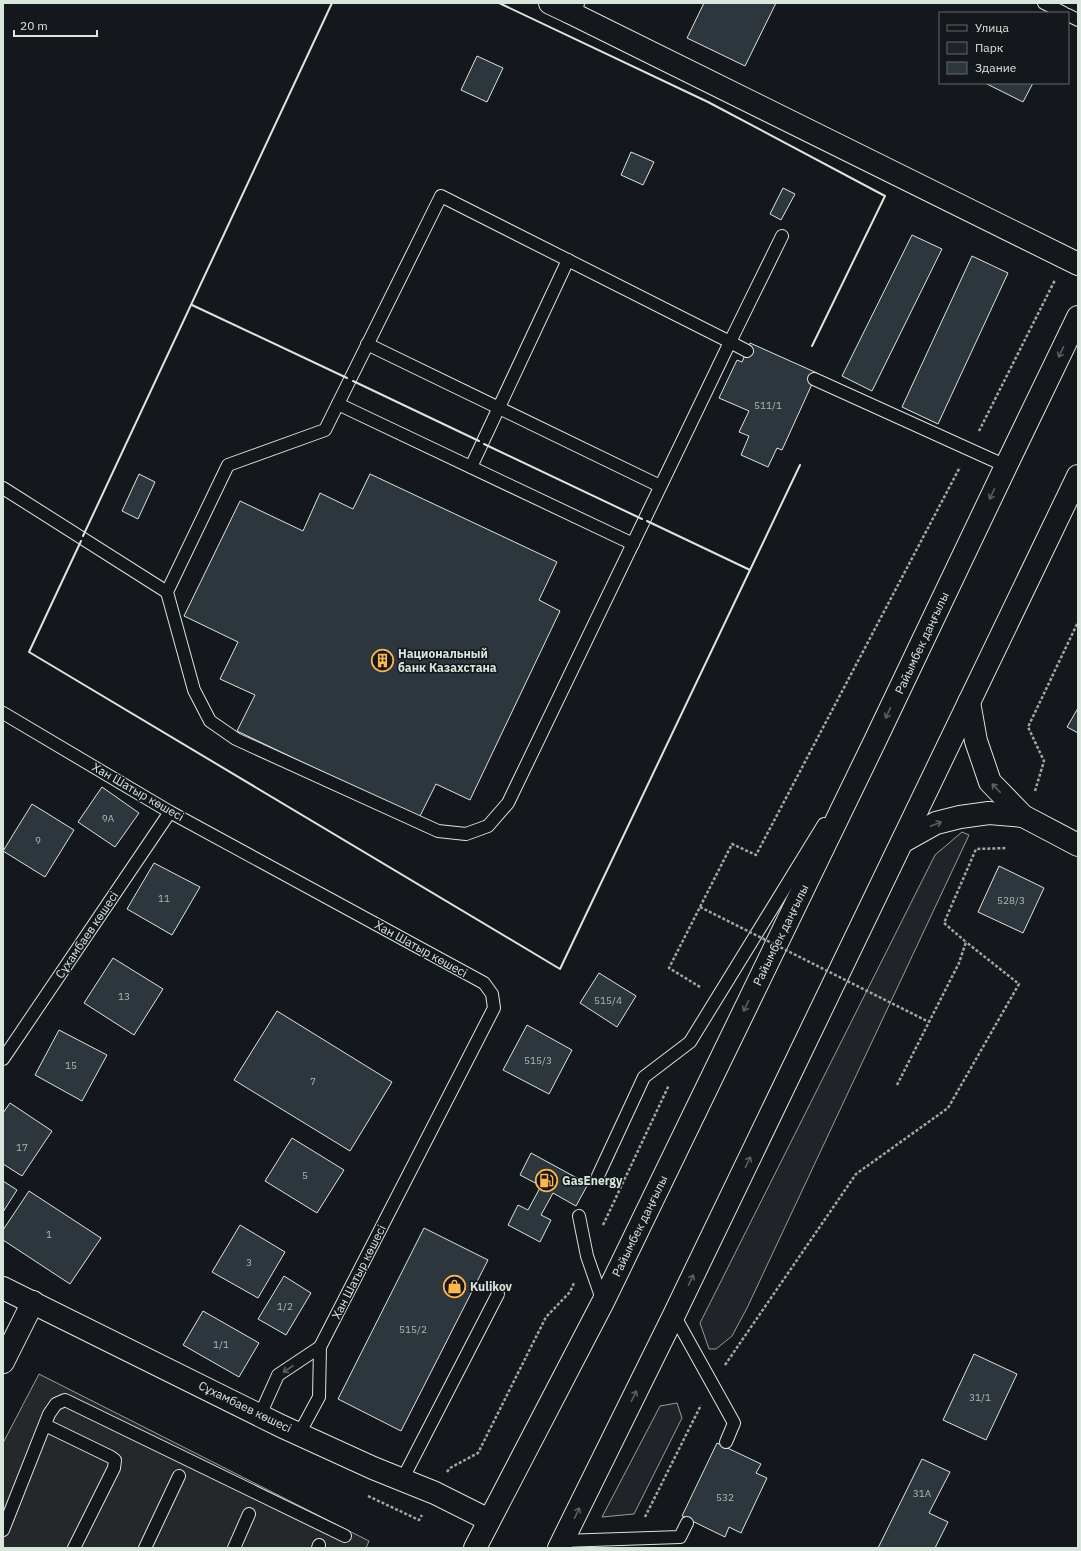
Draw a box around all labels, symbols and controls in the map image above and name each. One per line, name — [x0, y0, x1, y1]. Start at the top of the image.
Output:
scale bar — [14, 12, 97, 38]
legend — [939, 12, 1069, 84]
text: 20 m — [20, 18, 48, 33]
text: Улица — [975, 20, 1009, 35]
text: Парк — [975, 40, 1004, 55]
text: Здание — [975, 60, 1017, 75]
one-way arrow — [1057, 346, 1064, 358]
house number: 511/1 — [754, 399, 782, 412]
one-way arrow — [988, 488, 995, 500]
street label: Райымбек даңғылы — [891, 589, 952, 696]
place label: Национальный банк Казахстана — [398, 646, 497, 675]
building icon: Национальный банк Казахстана — [370, 648, 396, 674]
one-way arrow — [884, 707, 891, 719]
street label: Хан Шатыр көшесі — [90, 759, 187, 824]
one-way arrow — [991, 783, 1001, 793]
house number: 9А — [102, 812, 115, 825]
one-way arrow — [930, 819, 942, 827]
house number: 9 — [35, 834, 41, 847]
street label: Райымбек даңғылы — [749, 882, 812, 988]
street label: Сұхамбаев көшесі — [52, 888, 121, 981]
house number: 11 — [158, 892, 170, 905]
house number: 528/3 — [997, 894, 1025, 907]
street label: Хан Шатыр көшесі — [372, 917, 470, 980]
house number: 13 — [118, 990, 130, 1003]
house number: 515/4 — [594, 994, 622, 1007]
one-way arrow — [742, 1000, 749, 1012]
house number: 515/3 — [524, 1054, 552, 1067]
house number: 15 — [65, 1059, 77, 1072]
house number: 7 — [310, 1075, 316, 1088]
house number: 17 — [16, 1141, 28, 1154]
one-way arrow — [744, 1157, 752, 1169]
fuel station icon: GasEnergy — [533, 1168, 559, 1194]
house number: 5 — [302, 1169, 308, 1182]
place label: GasEnergy — [562, 1173, 623, 1188]
street label: Райымбек даңғылы — [608, 1173, 671, 1279]
street label: Хан Шатыр көшесі — [328, 1222, 389, 1321]
house number: 1 — [46, 1228, 52, 1241]
house number: 3 — [246, 1256, 252, 1269]
shop icon: Kulikov — [442, 1274, 468, 1300]
one-way arrow — [688, 1274, 695, 1286]
place label: Kulikov — [470, 1279, 513, 1294]
house number: 1/2 — [277, 1300, 293, 1313]
house number: 515/2 — [399, 1323, 427, 1336]
house number: 1/1 — [213, 1338, 229, 1351]
one-way arrow — [282, 1364, 293, 1373]
street label: Сұхамбаев көшесі — [196, 1377, 294, 1436]
one-way arrow — [631, 1391, 638, 1403]
house number: 31/1 — [969, 1391, 991, 1404]
house number: 31А — [913, 1487, 932, 1500]
house number: 532 — [716, 1491, 734, 1504]
one-way arrow — [573, 1507, 581, 1519]

